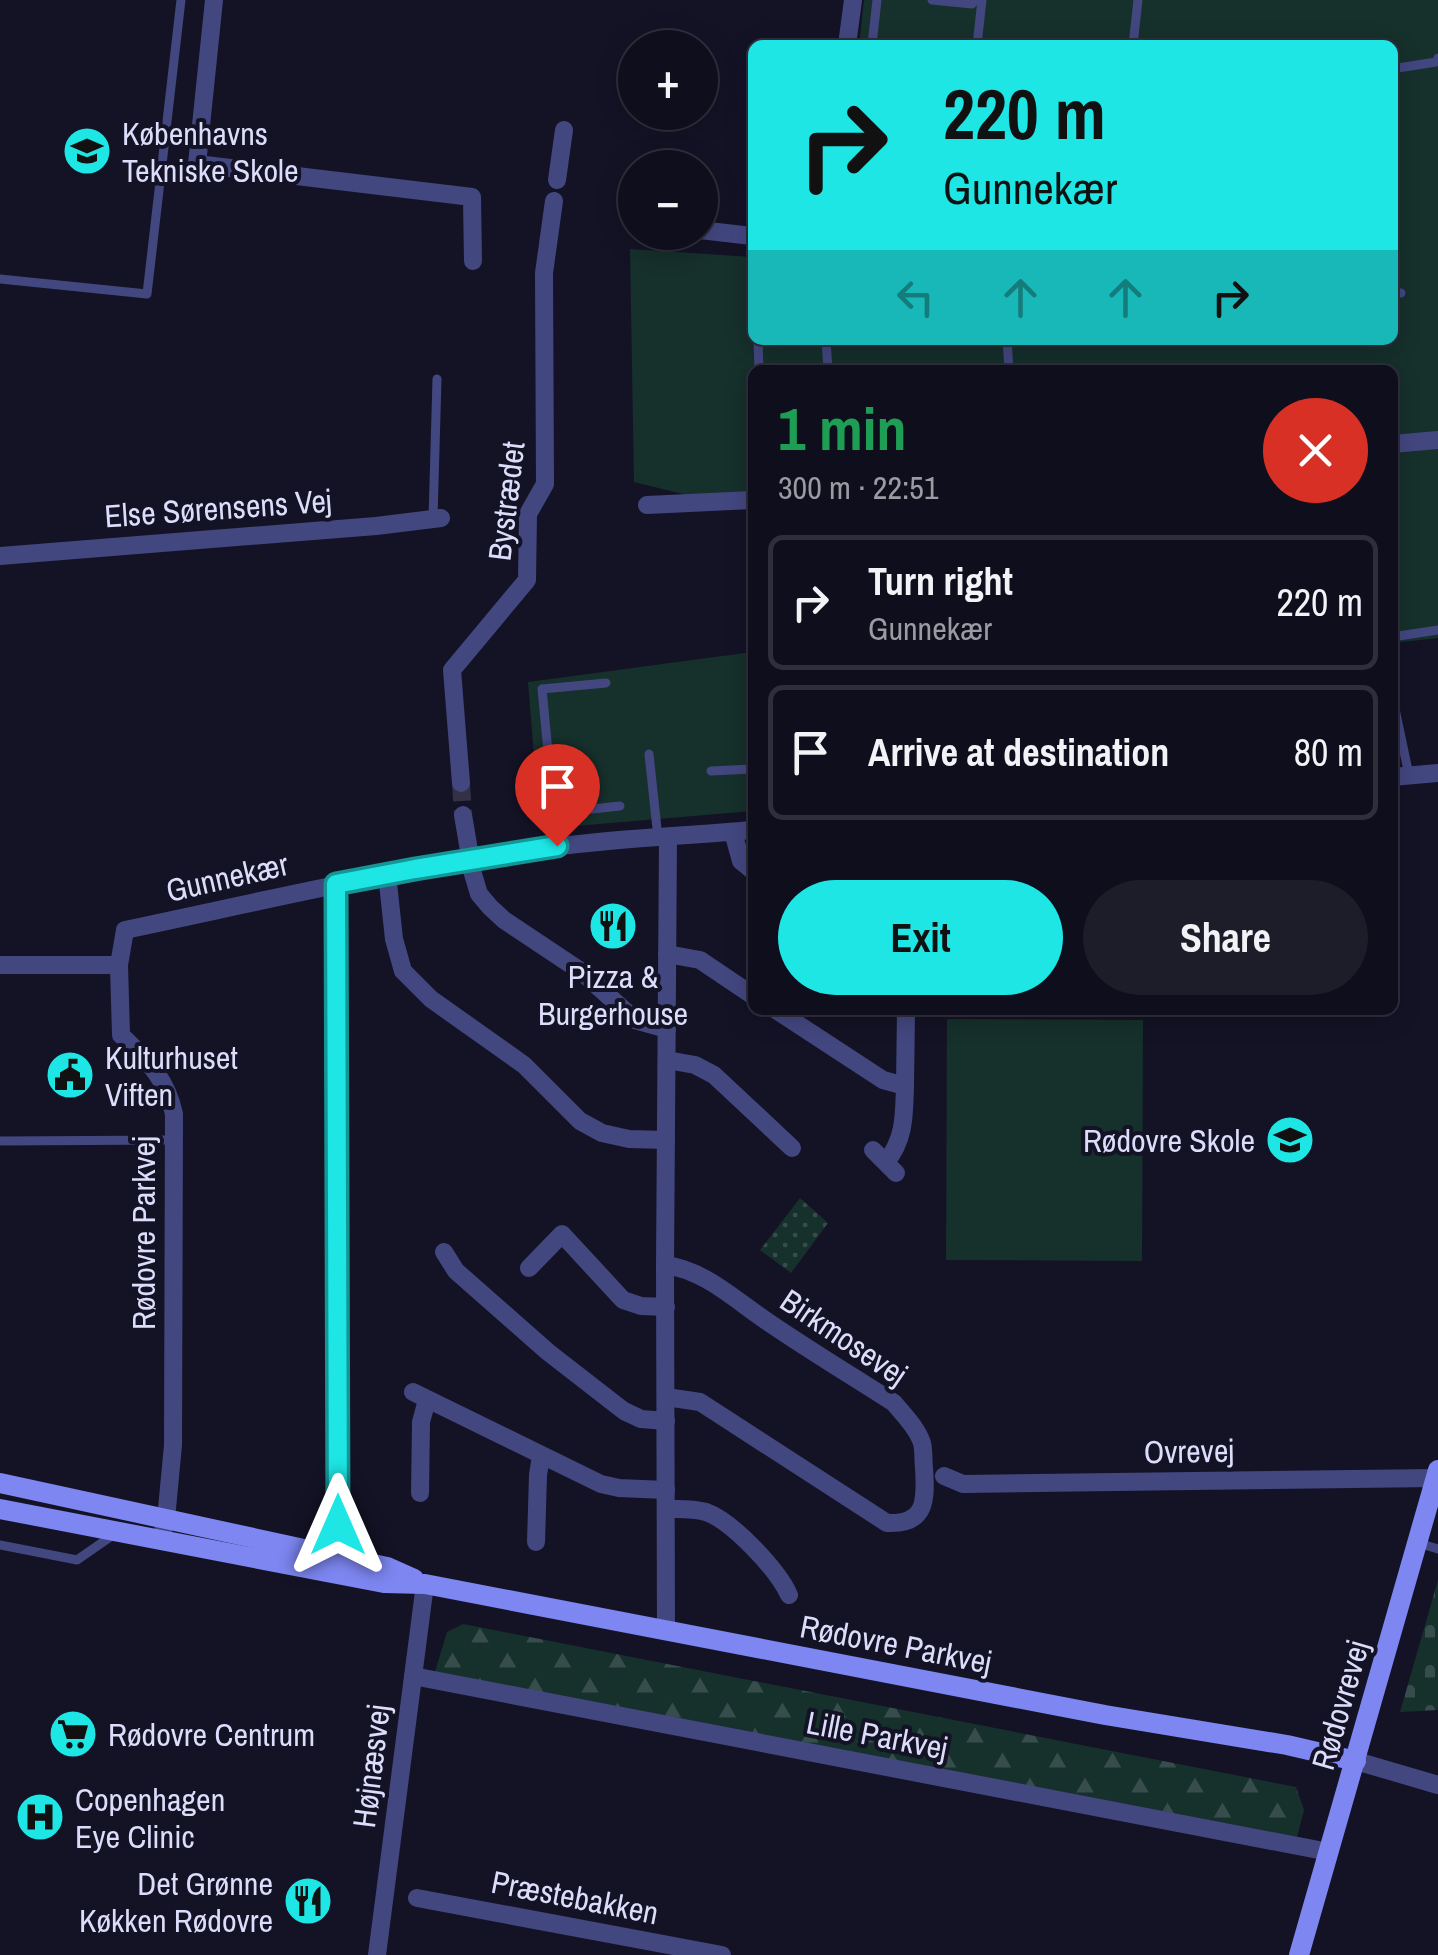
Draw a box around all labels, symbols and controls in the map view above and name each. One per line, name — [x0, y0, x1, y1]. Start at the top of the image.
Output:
map controls — [618, 30, 718, 250]
button: + — [618, 30, 718, 130]
text: 220 m — [943, 67, 1106, 161]
icon: right — [778, 80, 908, 210]
place label: Københavns Tekniske Skole — [122, 112, 298, 192]
school or university icon: Københavns Tekniske Skole — [61, 125, 113, 177]
button: − — [618, 150, 718, 250]
text: Gunnekær — [943, 157, 1117, 218]
icon: left — [888, 270, 943, 325]
icon: ahead — [993, 270, 1048, 325]
icon: ahead — [1098, 270, 1153, 325]
icon: right — [1203, 270, 1258, 325]
text: 1 min — [778, 388, 907, 469]
button: close — [1263, 398, 1368, 503]
street label: Bystrædet — [477, 439, 535, 563]
text: 300 m · 22:51 — [778, 466, 938, 509]
street label: Else Sørensens Vej — [103, 479, 333, 537]
text: Turn right — [868, 556, 1013, 607]
icon: right — [783, 575, 838, 630]
text: 220 m — [1276, 577, 1363, 628]
text: Gunnekær — [868, 607, 992, 650]
icon: arrive — [783, 725, 838, 780]
text: Arrive at destination — [868, 727, 1169, 778]
text: 80 m — [1294, 727, 1363, 778]
pin — [515, 744, 600, 847]
icon: arrive — [530, 759, 585, 814]
street label: Gunnekær — [162, 842, 292, 912]
button: Exit — [778, 880, 1063, 995]
button: Share — [1083, 880, 1368, 995]
restaurant icon: Pizza & Burgerhouse — [587, 900, 639, 952]
place label: Pizza & Burgerhouse — [538, 955, 688, 1035]
place label: Kulturhuset Viften — [105, 1036, 238, 1116]
public building icon: Kulturhuset Viften — [44, 1049, 96, 1101]
school or university icon: Rødovre Skole — [1264, 1114, 1316, 1166]
place label: Rødovre Skole — [1083, 1119, 1255, 1162]
street label: Rødovre Parkvej — [122, 1136, 165, 1330]
street label: Birkmosevej — [772, 1279, 916, 1395]
street label: Ovrevej — [1143, 1429, 1235, 1473]
position arrow — [286, 1473, 390, 1577]
street label: Rødovre Parkvej — [797, 1604, 995, 1684]
street label: Rødovrevej — [1301, 1635, 1379, 1775]
street label: Lille Parkvej — [803, 1700, 951, 1770]
street label: Højnæsvej — [342, 1702, 400, 1830]
supermarket icon: Rødovre Centrum — [47, 1708, 99, 1760]
place label: Rødovre Centrum — [108, 1713, 315, 1756]
place label: Copenhagen Eye Clinic — [75, 1778, 225, 1858]
hospital icon: Copenhagen Eye Clinic — [14, 1791, 66, 1843]
street label: Præstebakken — [488, 1860, 662, 1934]
place label: Det Grønne Køkken Rødovre — [79, 1862, 273, 1942]
restaurant icon: Det Grønne Køkken Rødovre — [282, 1875, 334, 1927]

